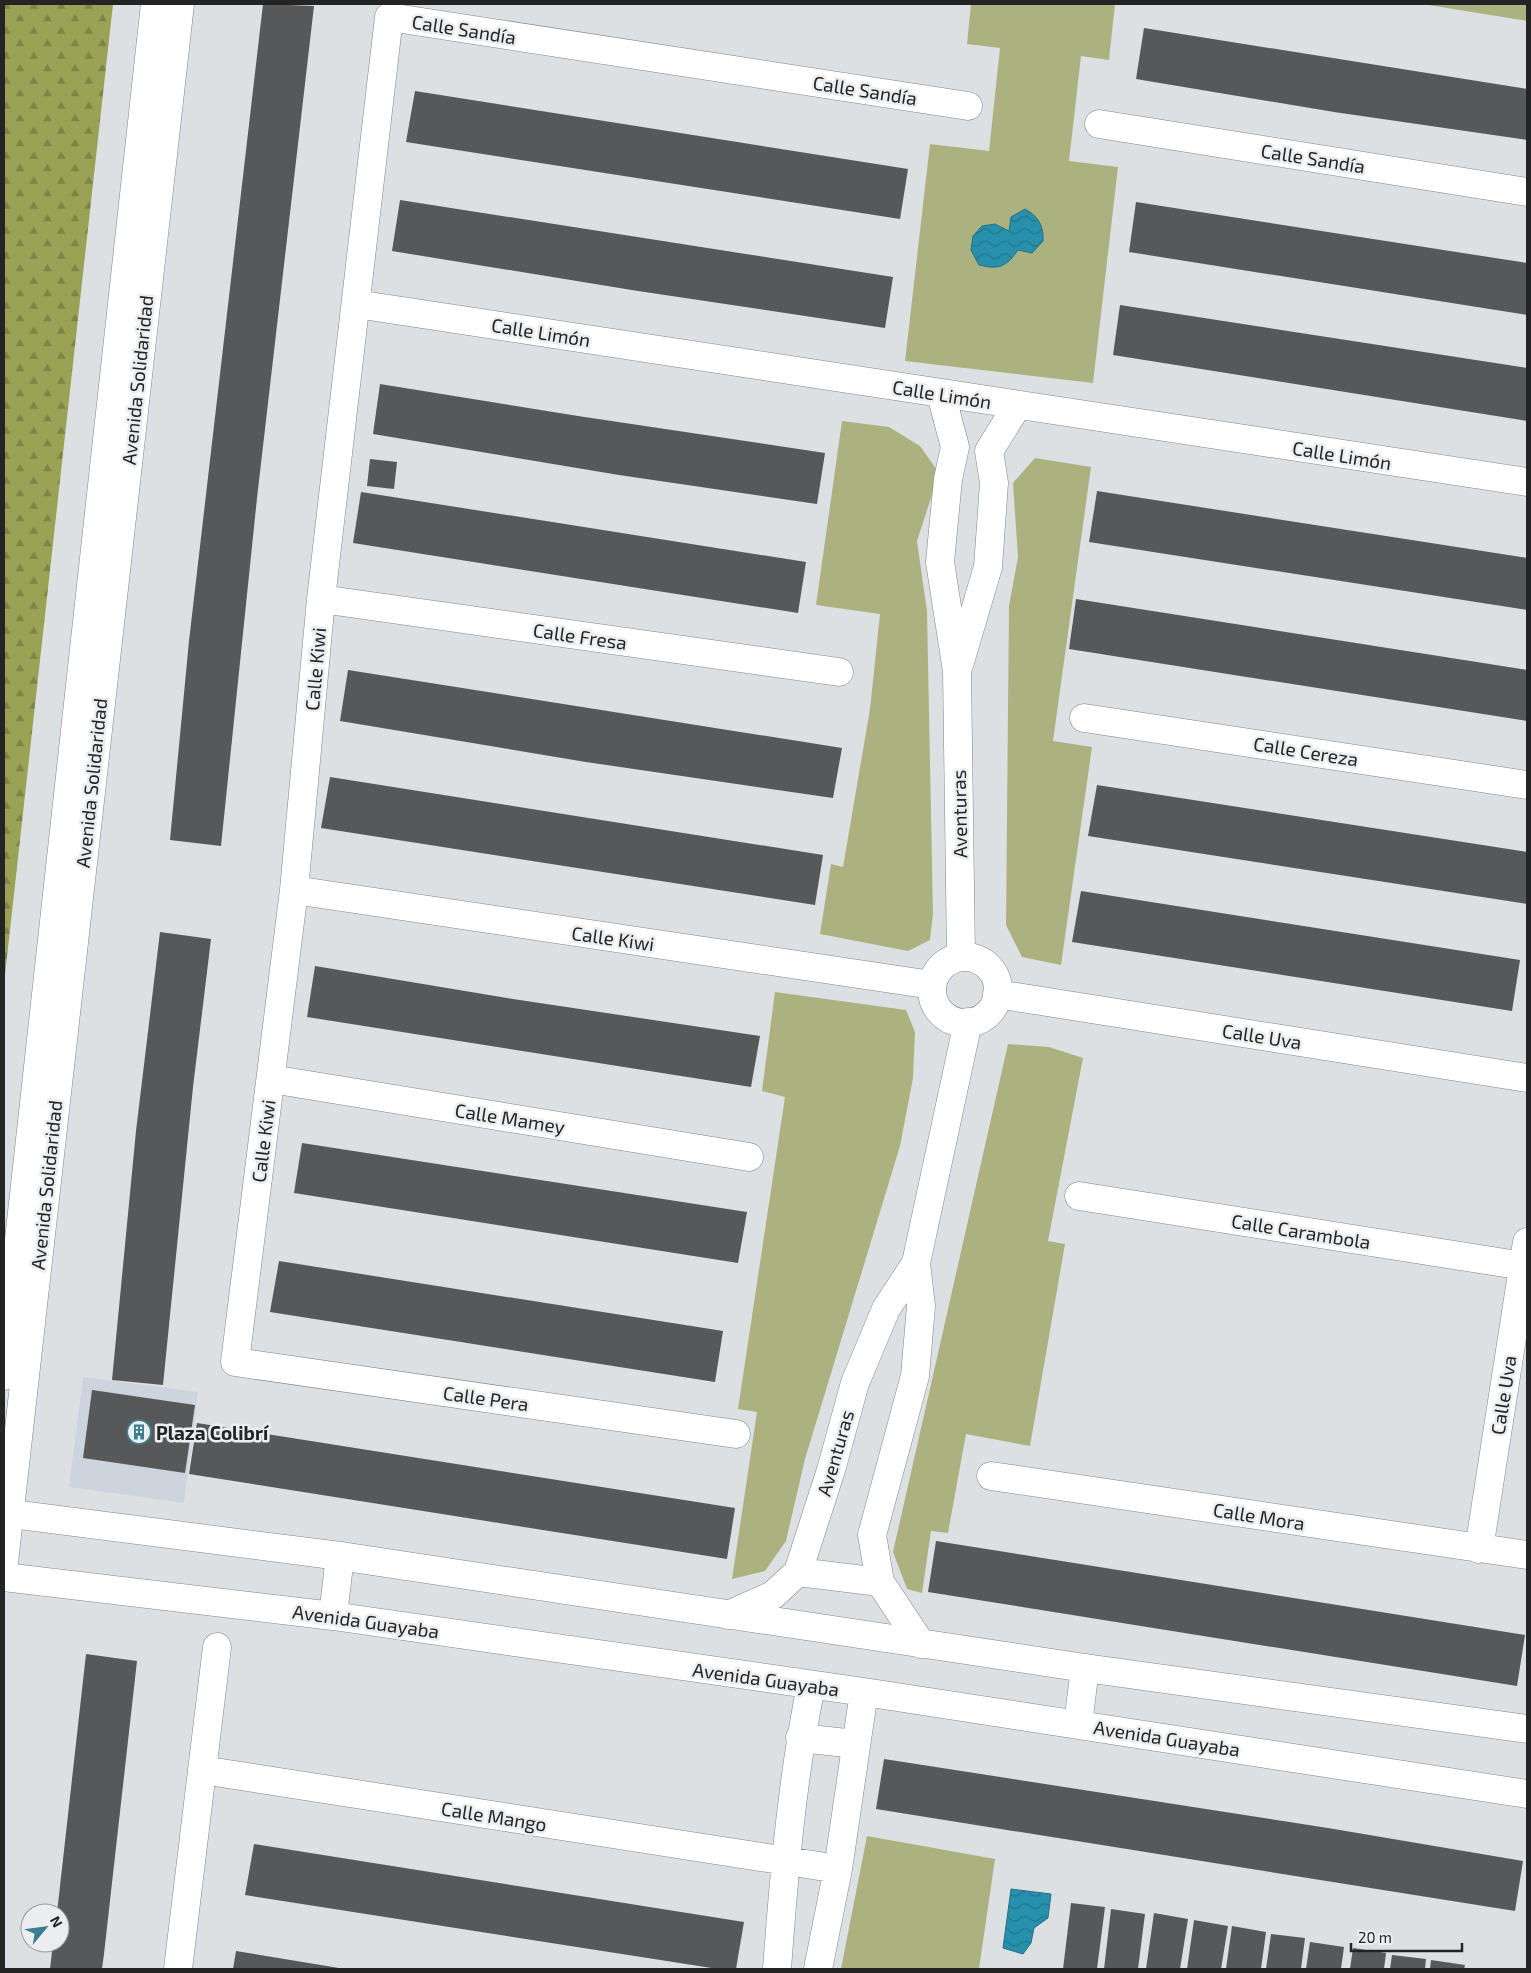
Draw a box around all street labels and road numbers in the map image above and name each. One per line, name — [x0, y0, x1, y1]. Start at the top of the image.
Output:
street label: Calle Sandía — [410, 9, 518, 49]
street label: Calle Sandía — [811, 70, 919, 110]
street label: Calle Sandía — [1259, 138, 1367, 178]
street label: Avenida Solidaridad — [117, 294, 157, 466]
street label: Calle Limón — [490, 313, 592, 351]
street label: Calle Limón — [891, 375, 993, 413]
street label: Calle Limón — [1291, 436, 1393, 474]
street label: Calle Fresa — [532, 618, 628, 654]
street label: Calle Kiwi — [300, 627, 330, 711]
street label: Avenida Solidaridad — [71, 697, 111, 869]
street label: Calle Cereza — [1252, 731, 1360, 771]
street label: Aventuras — [947, 770, 971, 858]
street label: Calle Kiwi — [570, 921, 656, 955]
street label: Calle Uva — [1221, 1018, 1303, 1054]
street label: Calle Kiwi — [247, 1098, 279, 1184]
street label: Calle Mamey — [453, 1098, 567, 1138]
street label: Avenida Solidaridad — [26, 1099, 66, 1271]
street label: Calle Carambola — [1230, 1209, 1372, 1253]
street label: Calle Uva — [1485, 1354, 1521, 1436]
street label: Calle Pera — [442, 1381, 530, 1415]
street label: Aventuras — [812, 1407, 858, 1499]
street label: Calle Mora — [1212, 1497, 1306, 1535]
street label: Avenida Guayaba — [291, 1599, 441, 1643]
street label: Avenida Guayaba — [691, 1657, 841, 1701]
street label: Avenida Guayaba — [1092, 1715, 1242, 1761]
street label: Calle Mango — [440, 1796, 548, 1836]

